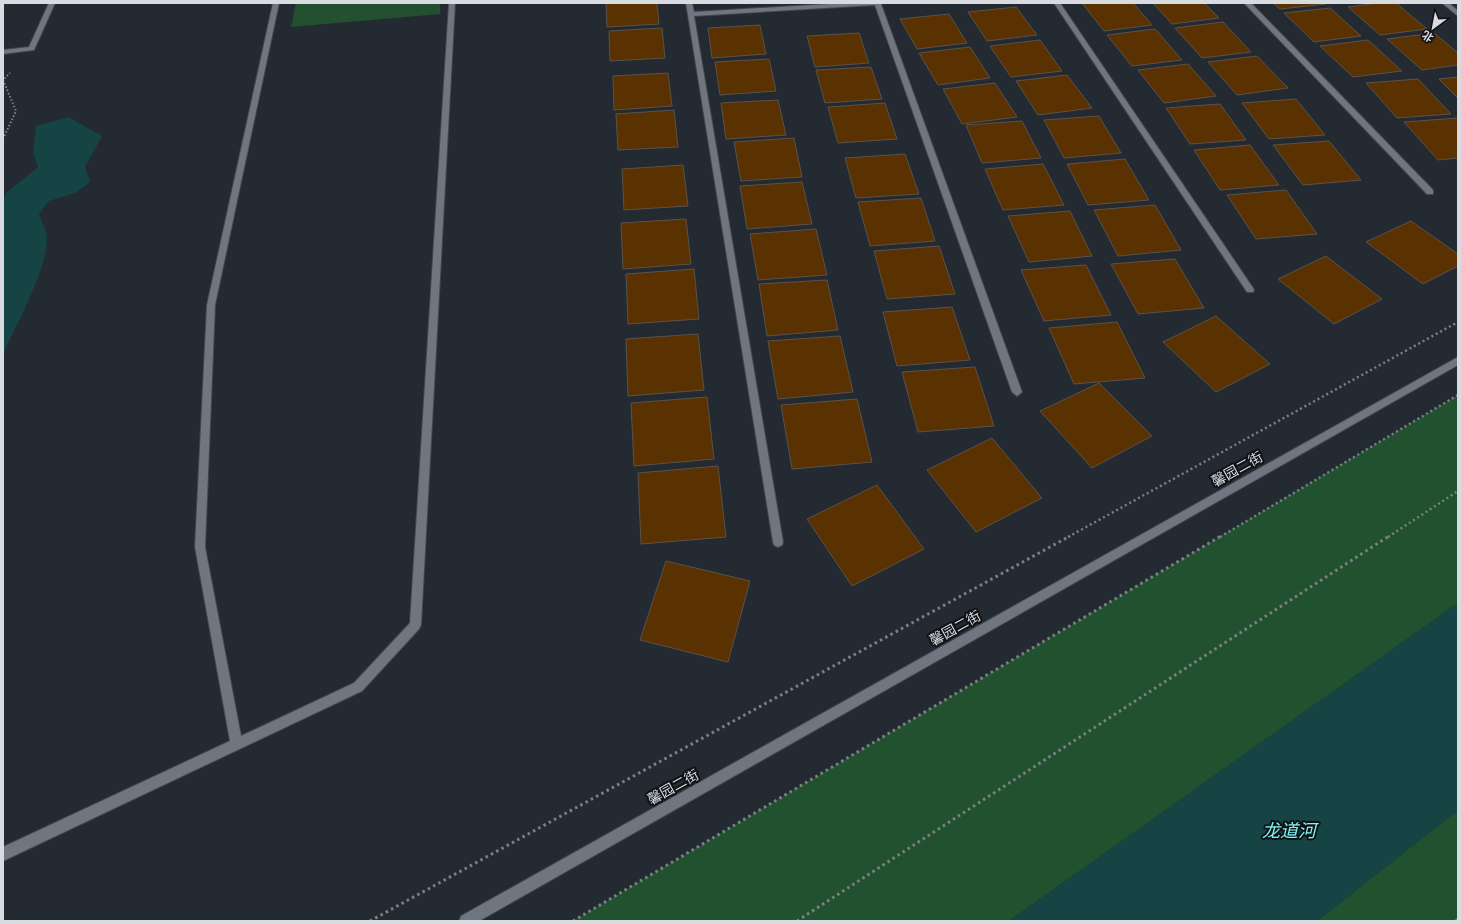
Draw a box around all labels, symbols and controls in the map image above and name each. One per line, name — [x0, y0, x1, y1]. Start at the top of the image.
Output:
north arrow — [1413, 8, 1453, 48]
text: 北 — [1419, 28, 1436, 45]
street label: 馨园二街 — [1208, 448, 1265, 490]
street label: 馨园二街 — [926, 607, 983, 649]
street label: 馨园二街 — [644, 766, 701, 808]
water label: 龙道河 — [1262, 820, 1319, 841]

